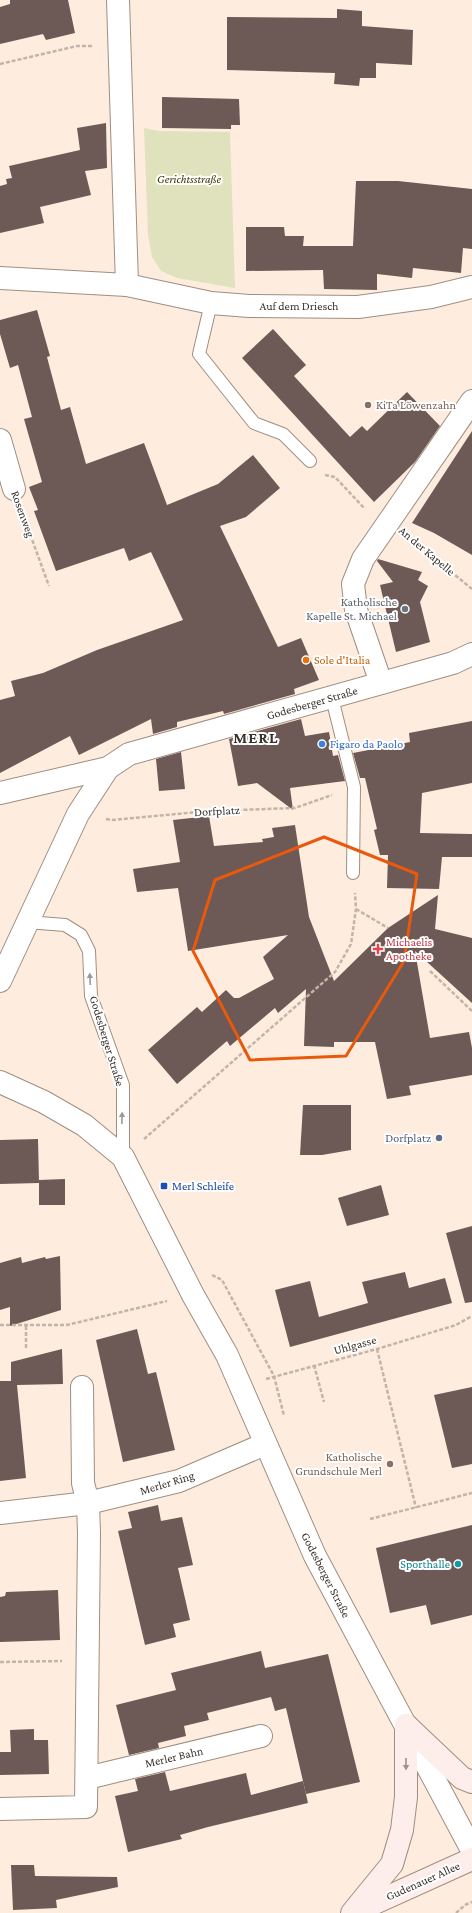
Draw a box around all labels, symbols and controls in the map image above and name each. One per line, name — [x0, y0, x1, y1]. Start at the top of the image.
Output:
park label: Gerichtsstraße — [157, 172, 221, 186]
street label: Auf dem Driesch — [259, 299, 339, 313]
place label: KiTa Löwenzahn — [376, 398, 456, 412]
marker: KiTa Löwenzahn — [363, 400, 373, 410]
street label: Rosenweg — [8, 489, 38, 539]
street label: An der Kapelle — [396, 523, 458, 579]
place label: Katholische Kapelle St. Michael — [306, 595, 397, 623]
marker: Katholische Kapelle St. Michael — [400, 604, 410, 614]
place label: Sole d'Italia — [314, 653, 371, 667]
marker: Sole d'Italia — [301, 655, 311, 665]
street label: Godesberger Straße — [265, 683, 359, 723]
district label: MERL — [233, 729, 279, 746]
place label: Figaro da Paolo — [330, 737, 403, 751]
marker: Figaro da Paolo — [317, 739, 327, 749]
street label: Dorfplatz — [194, 803, 240, 819]
place label: Michaelis Apotheke — [386, 935, 433, 963]
marker: Michaelis Apotheke — [373, 944, 383, 954]
one-way arrow — [87, 973, 94, 985]
street label: Godesberger Straße — [87, 994, 127, 1088]
one-way arrow — [119, 1111, 125, 1124]
place label: Dorfplatz — [385, 1131, 431, 1145]
marker: Dorfplatz — [434, 1133, 444, 1143]
place label: Merl Schleife — [172, 1179, 234, 1193]
marker: Merl Schleife — [159, 1181, 169, 1191]
street label: Uhlgasse — [332, 1333, 378, 1357]
place label: Katholische Grundschule Merl — [295, 1450, 382, 1478]
marker: Katholische Grundschule Merl — [385, 1459, 395, 1469]
street label: Merler Ring — [138, 1468, 196, 1498]
street label: Godesberger Straße — [298, 1530, 354, 1620]
place label: Sporthalle — [400, 1557, 450, 1571]
marker: Sporthalle — [453, 1559, 463, 1569]
street label: Merler Bahn — [143, 1743, 205, 1770]
one-way arrow — [403, 1758, 409, 1771]
street label: Gudenauer Allee — [384, 1858, 462, 1904]

